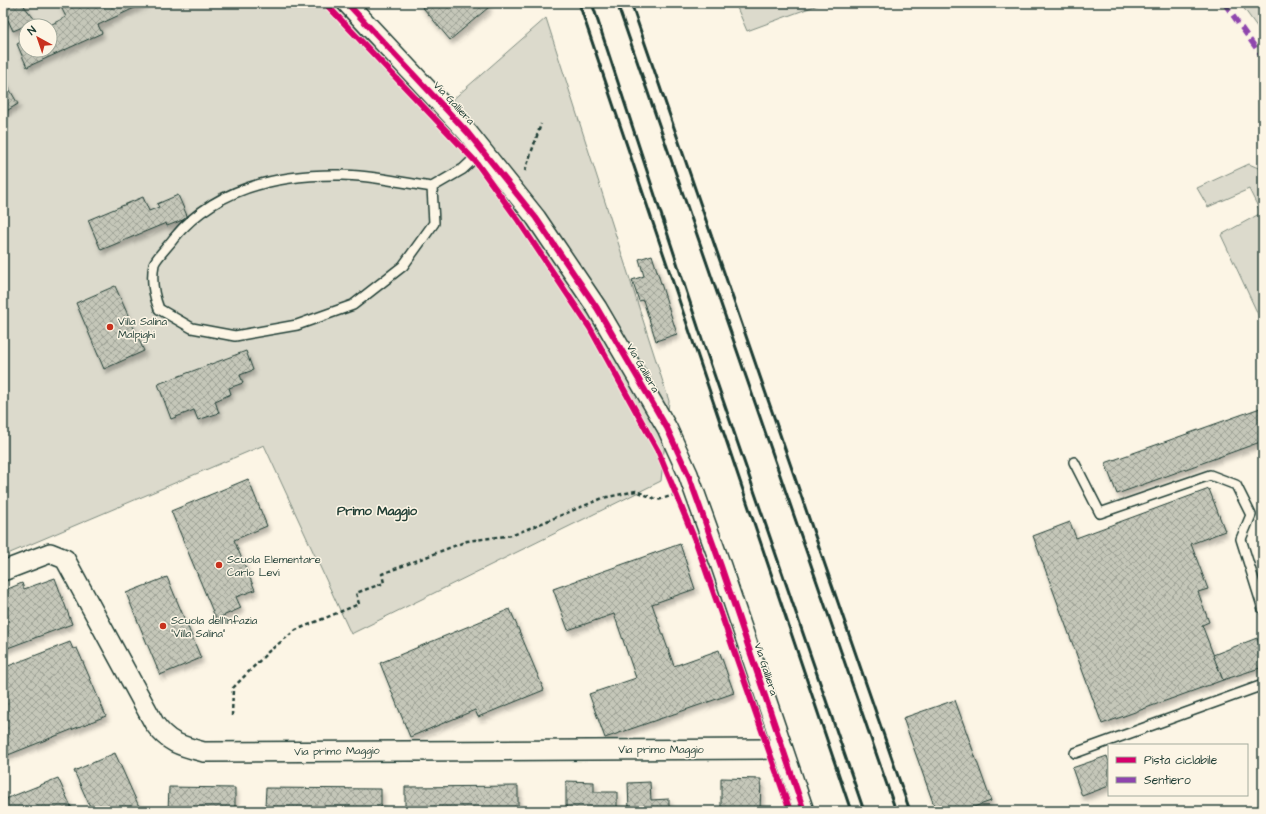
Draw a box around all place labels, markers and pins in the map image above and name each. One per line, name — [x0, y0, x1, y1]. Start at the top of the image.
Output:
place label: Villa Salina Malpighi — [118, 314, 168, 343]
marker: Villa Salina Malpighi — [105, 322, 115, 332]
place label: Scuola Elementare Carlo Levi — [227, 552, 321, 580]
marker: Scuola Elementare Carlo Levi — [214, 560, 224, 570]
place label: Scuola dell'Infazia "Villa Salina" — [171, 613, 258, 641]
marker: Scuola dell'Infazia "Villa Salina" — [158, 621, 168, 631]

